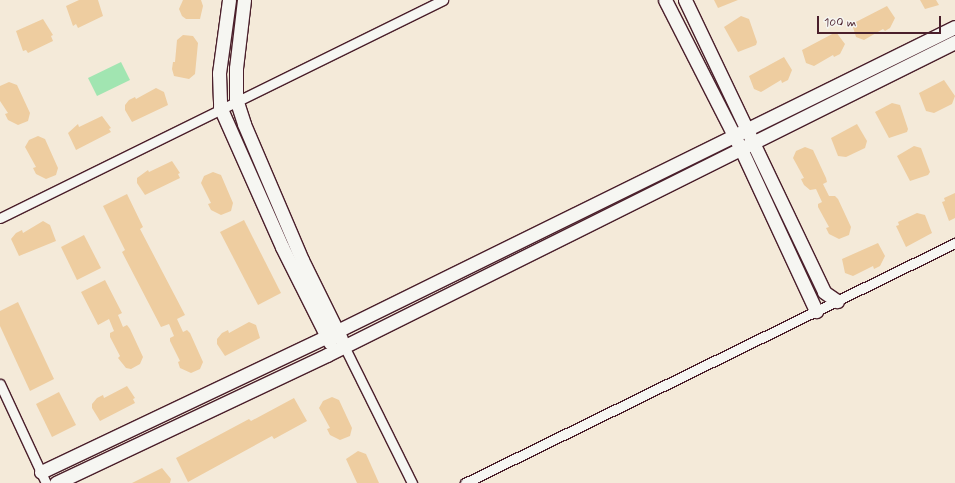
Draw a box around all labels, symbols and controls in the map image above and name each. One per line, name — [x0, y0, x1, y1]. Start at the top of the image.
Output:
scale bar — [819, 8, 943, 34]
text: 100 m — [824, 15, 856, 31]

